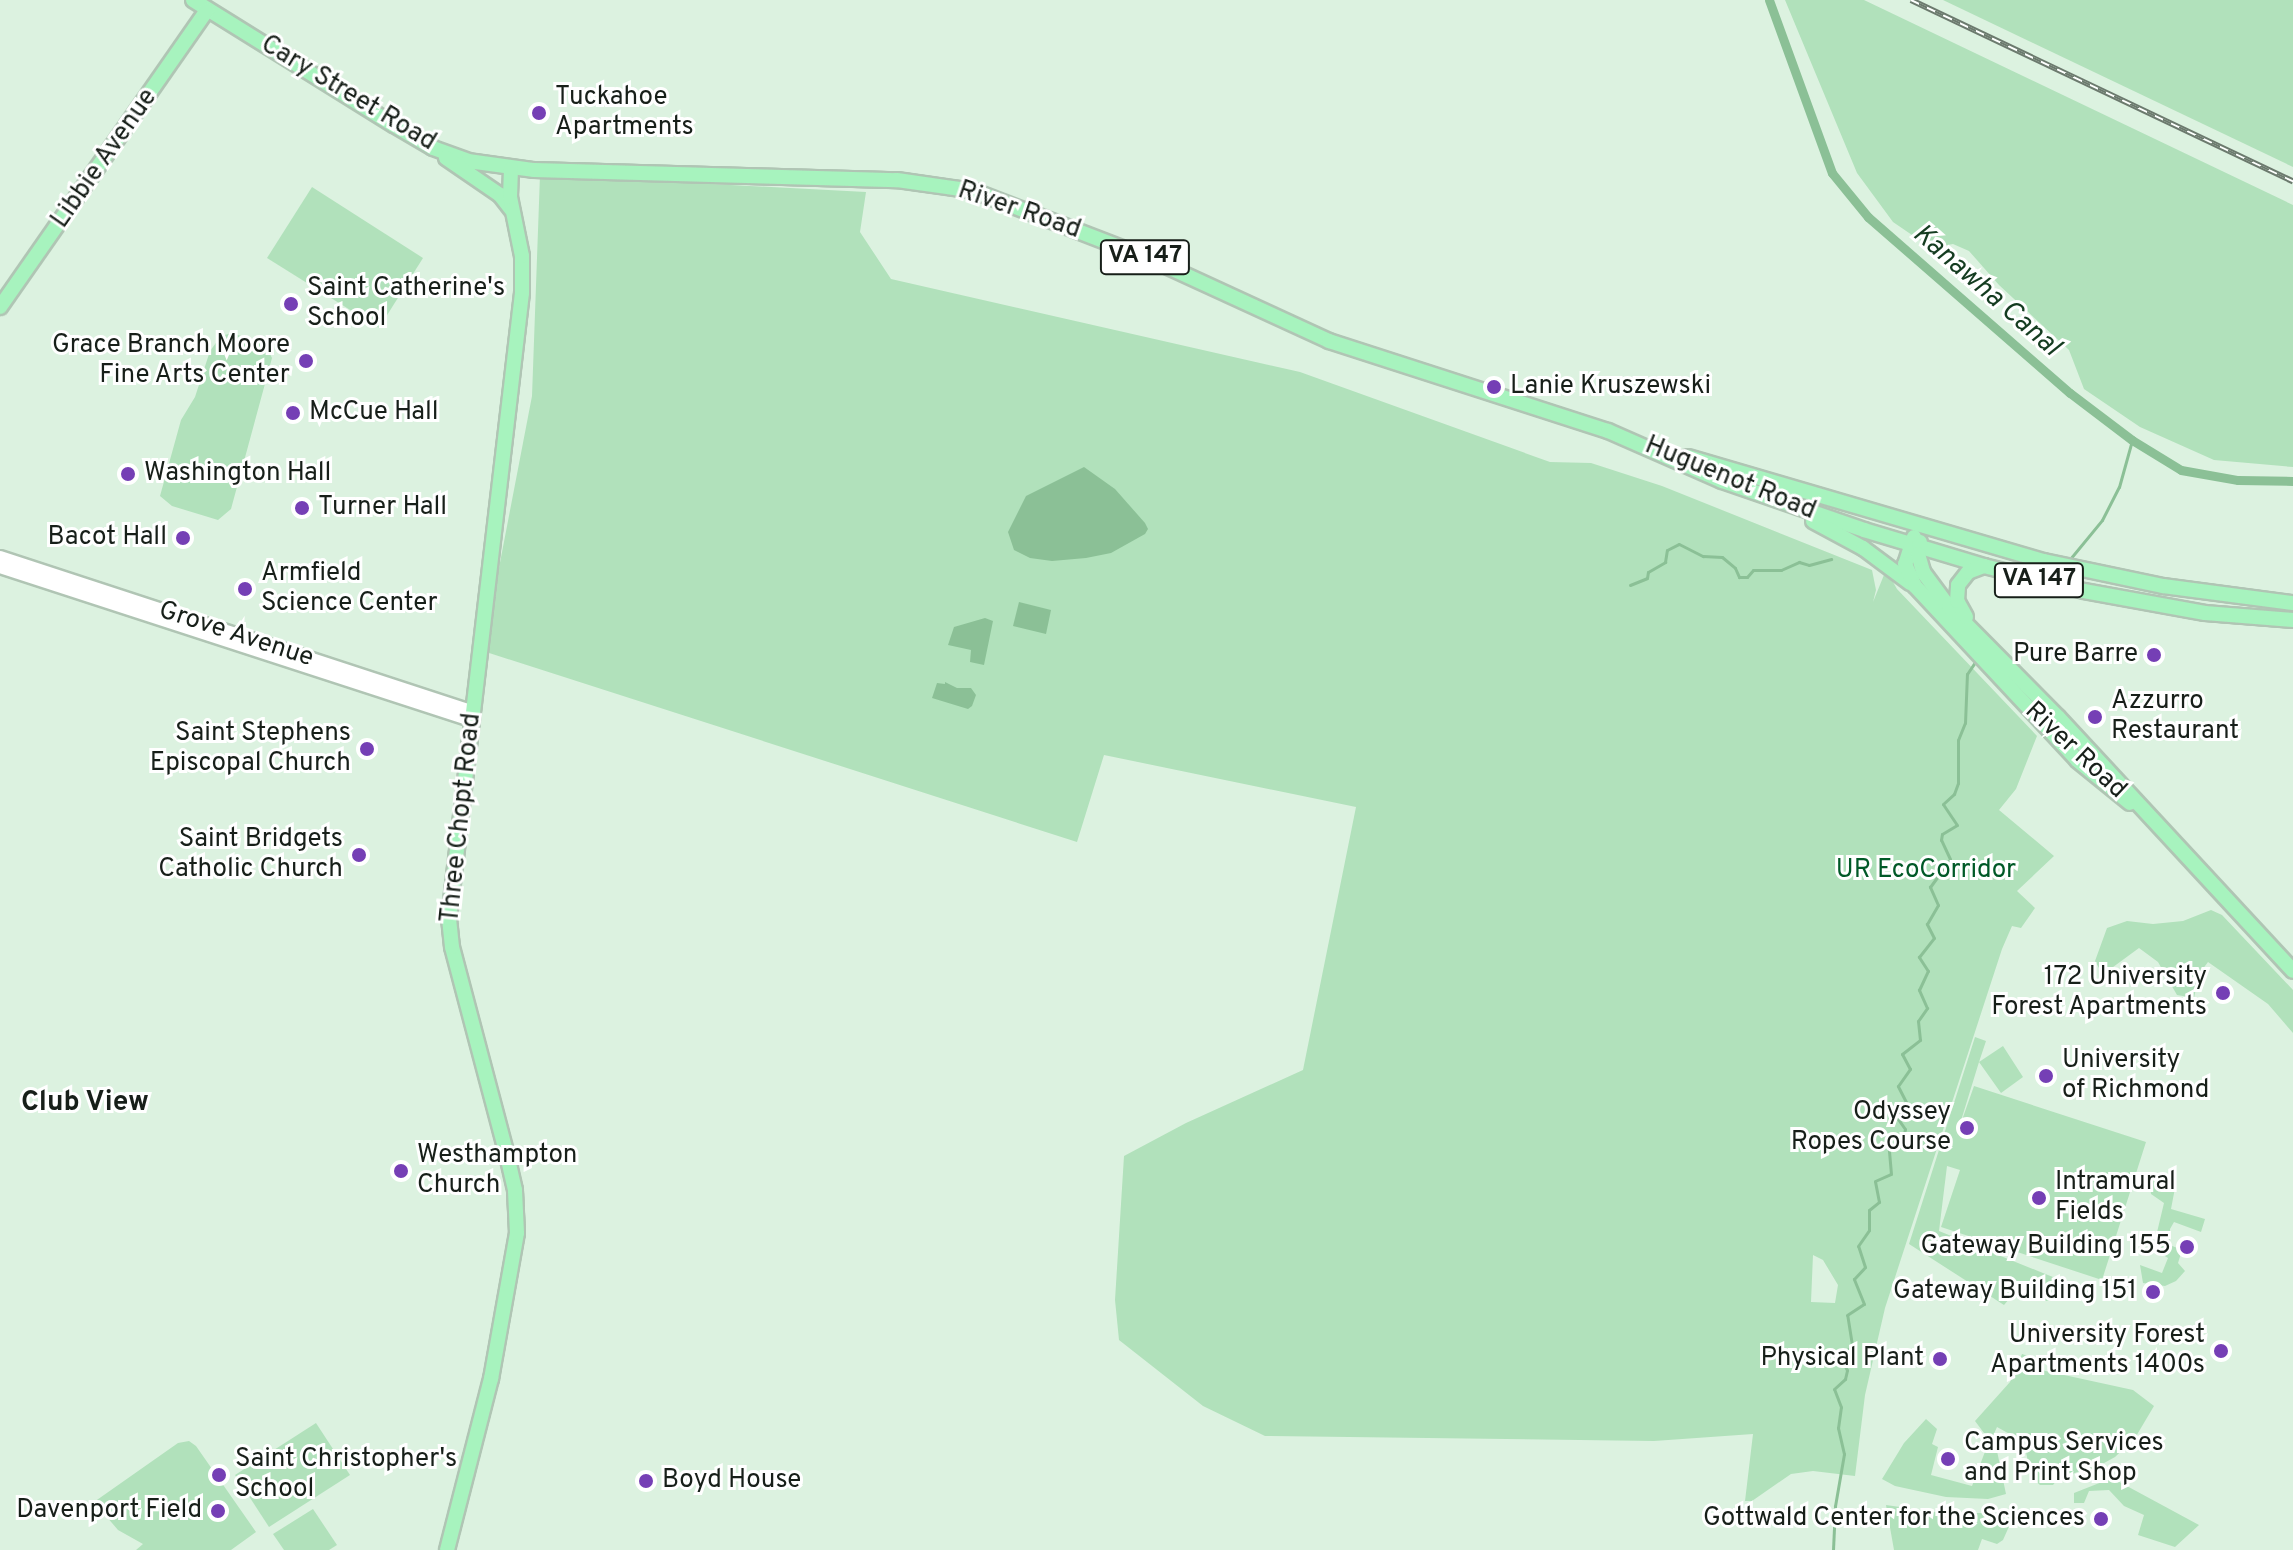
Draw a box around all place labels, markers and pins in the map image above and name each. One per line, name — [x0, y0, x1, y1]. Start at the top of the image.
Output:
place label: Tuckahoe Apartments — [555, 82, 694, 144]
marker: Tuckahoe Apartments — [530, 104, 548, 122]
place label: Saint Catherine's School — [307, 273, 505, 334]
marker: Saint Catherine's School — [282, 295, 300, 313]
place label: Grace Branch Moore Fine Arts Center — [52, 330, 290, 392]
marker: Grace Branch Moore Fine Arts Center — [297, 352, 315, 370]
place label: Lanie Kruszewski — [1510, 371, 1711, 403]
marker: Lanie Kruszewski — [1485, 378, 1503, 396]
place label: McCue Hall — [309, 397, 439, 429]
marker: McCue Hall — [284, 404, 302, 422]
place label: Washington Hall — [144, 458, 331, 490]
marker: Washington Hall — [119, 465, 137, 483]
place label: Turner Hall — [318, 492, 447, 524]
marker: Turner Hall — [293, 499, 311, 517]
place label: Bacot Hall — [48, 522, 167, 554]
marker: Bacot Hall — [174, 529, 192, 547]
place label: Armfield Science Center — [261, 558, 438, 620]
marker: Armfield Science Center — [236, 580, 254, 598]
place label: Pure Barre — [2013, 639, 2138, 671]
marker: Pure Barre — [2145, 646, 2163, 664]
place label: Azzurro Restaurant — [2111, 686, 2239, 748]
marker: Azzurro Restaurant — [2086, 708, 2104, 726]
place label: Saint Stephens Episcopal Church — [150, 718, 351, 780]
marker: Saint Stephens Episcopal Church — [358, 740, 376, 758]
place label: Saint Bridgets Catholic Church — [158, 824, 343, 886]
marker: Saint Bridgets Catholic Church — [350, 846, 368, 864]
place label: 172 University Forest Apartments — [1990, 962, 2207, 1024]
marker: 172 University Forest Apartments — [2214, 984, 2232, 1002]
place label: University of Richmond — [2062, 1045, 2209, 1106]
marker: University of Richmond — [2037, 1067, 2055, 1085]
place label: Odyssey Ropes Course — [1791, 1097, 1951, 1158]
marker: Odyssey Ropes Course — [1958, 1119, 1976, 1137]
place label: Westhampton Church — [417, 1140, 577, 1202]
marker: Westhampton Church — [392, 1162, 410, 1180]
place label: Intramural Fields — [2055, 1167, 2176, 1228]
marker: Intramural Fields — [2030, 1189, 2048, 1207]
place label: Gateway Building 155 — [1921, 1231, 2171, 1263]
marker: Gateway Building 155 — [2178, 1238, 2196, 1256]
place label: Gateway Building 151 — [1893, 1276, 2137, 1308]
marker: Gateway Building 151 — [2144, 1283, 2162, 1301]
place label: University Forest Apartments 1400s — [1990, 1320, 2205, 1382]
marker: University Forest Apartments 1400s — [2212, 1342, 2230, 1360]
place label: Physical Plant — [1760, 1343, 1924, 1375]
marker: Physical Plant — [1931, 1350, 1949, 1368]
place label: Campus Services and Print Shop — [1964, 1428, 2164, 1490]
place label: Saint Christopher's School — [235, 1444, 457, 1506]
marker: Campus Services and Print Shop — [1939, 1450, 1957, 1468]
place label: Boyd House — [662, 1465, 801, 1497]
marker: Saint Christopher's School — [210, 1466, 228, 1484]
marker: Boyd House — [637, 1472, 655, 1490]
place label: Davenport Field — [16, 1495, 202, 1527]
marker: Davenport Field — [209, 1502, 227, 1520]
place label: Gottwald Center for the Sciences — [1703, 1503, 2085, 1535]
marker: Gottwald Center for the Sciences — [2092, 1510, 2110, 1528]

